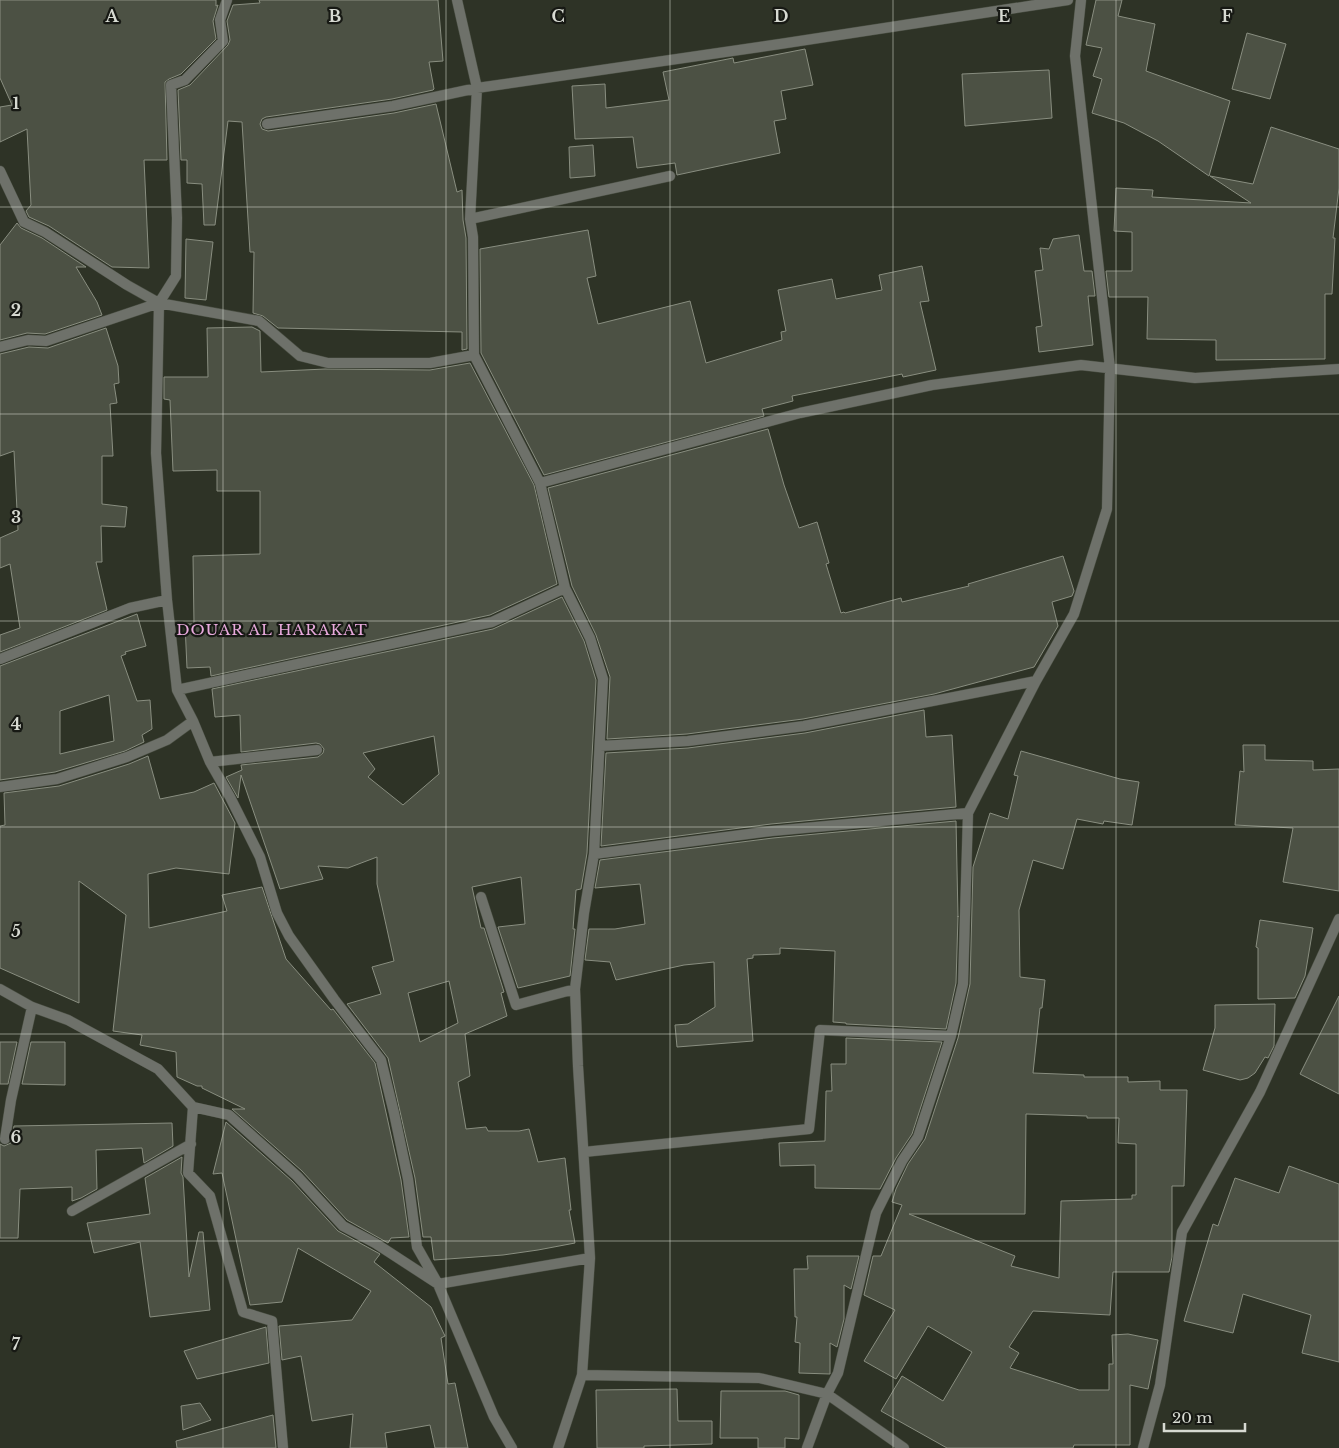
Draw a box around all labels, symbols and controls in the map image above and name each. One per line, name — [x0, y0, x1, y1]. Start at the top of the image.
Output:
text: A — [105, 6, 120, 26]
text: B — [329, 6, 342, 26]
text: C — [551, 6, 565, 26]
text: D — [774, 6, 788, 26]
text: E — [998, 6, 1010, 26]
text: F — [1221, 6, 1233, 26]
text: 1 — [13, 93, 20, 113]
text: 2 — [11, 300, 21, 320]
text: 3 — [11, 507, 21, 527]
district label: DOUAR AL HARAKAT — [176, 620, 368, 639]
text: 4 — [11, 714, 21, 734]
text: 5 — [11, 921, 21, 941]
text: 6 — [11, 1127, 22, 1147]
text: 7 — [12, 1334, 21, 1354]
scale bar — [1164, 1400, 1245, 1432]
text: 20 m — [1172, 1408, 1212, 1427]

